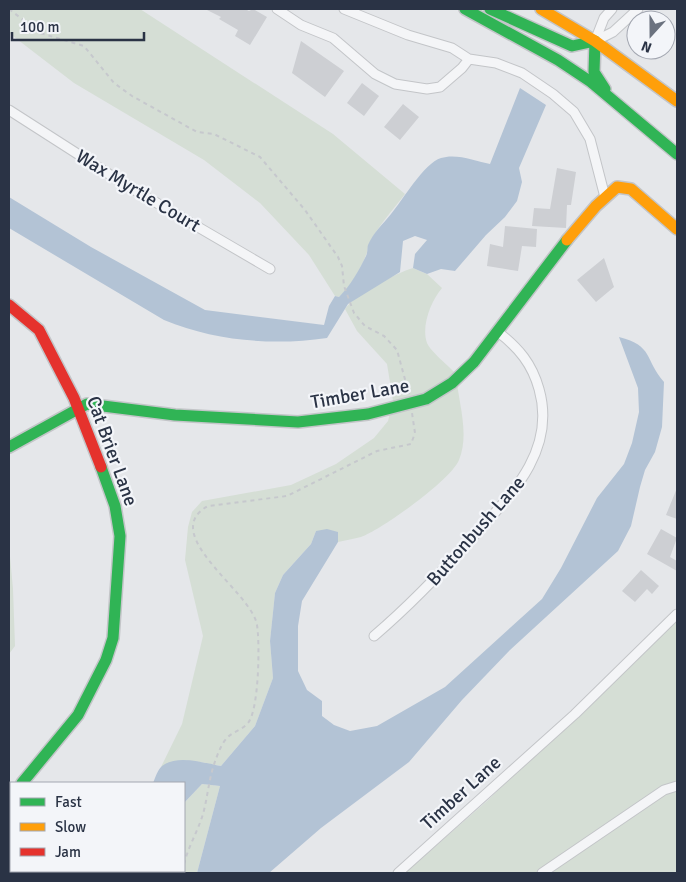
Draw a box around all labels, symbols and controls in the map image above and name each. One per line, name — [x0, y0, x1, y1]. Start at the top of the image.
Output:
scale bar — [12, 10, 145, 42]
north arrow — [626, 10, 676, 60]
text: 100 m — [20, 18, 60, 36]
text: N — [639, 37, 654, 56]
street label: Wax Myrtle Court — [71, 144, 205, 238]
street label: Timber Lane — [309, 374, 411, 414]
street label: Cat Brier Lane — [81, 393, 143, 509]
street label: Buttonbush Lane — [422, 471, 530, 591]
street label: Timber Lane — [416, 751, 506, 835]
legend — [10, 782, 185, 872]
text: Fast — [55, 793, 82, 811]
text: Slow — [55, 818, 86, 836]
text: Jam — [55, 843, 81, 861]

